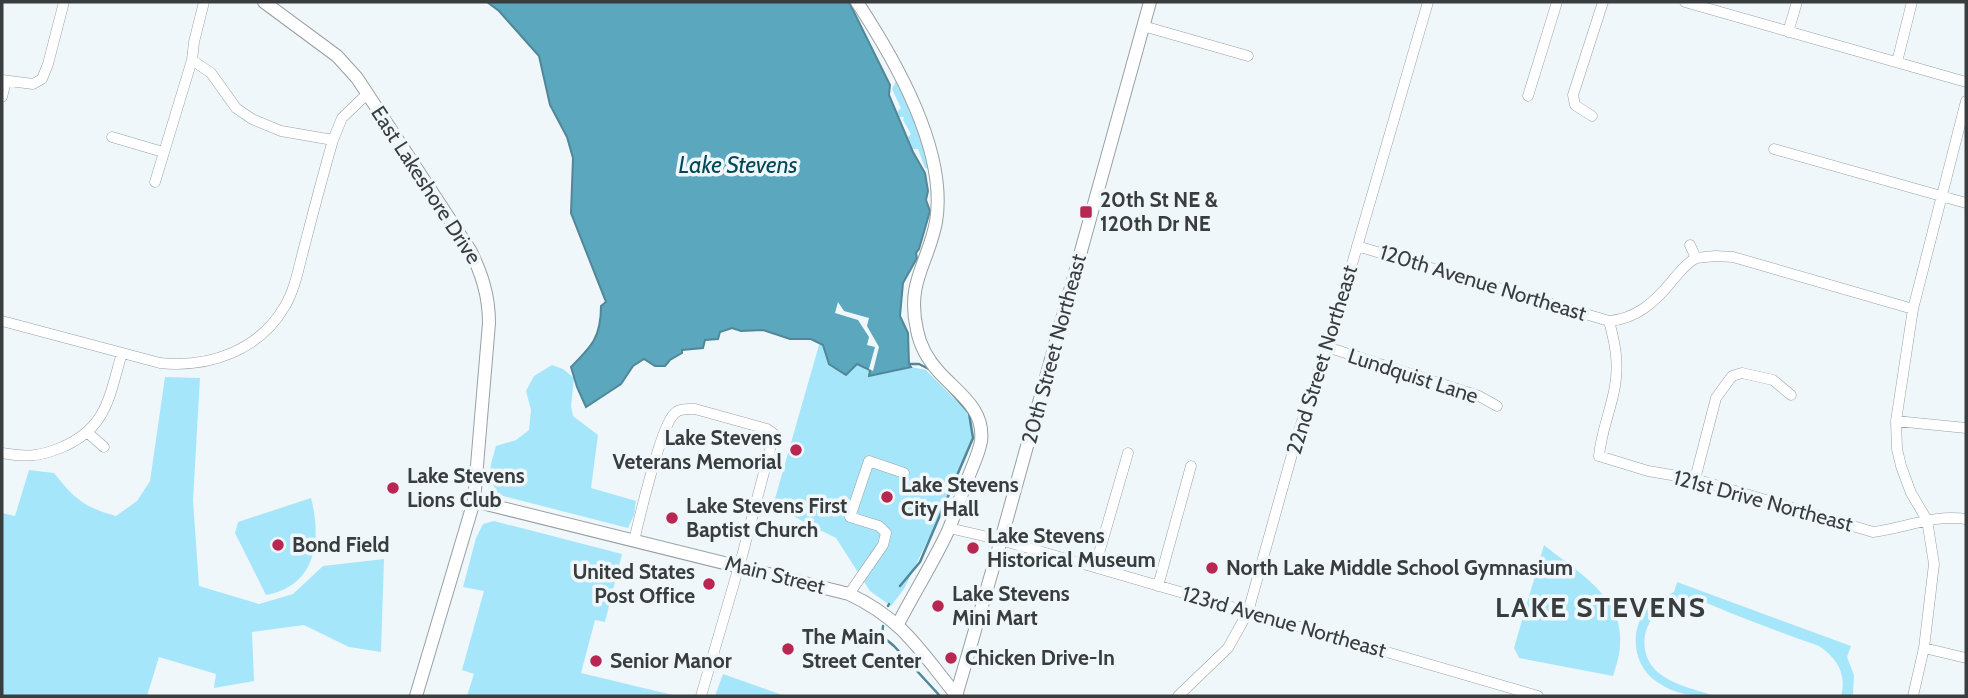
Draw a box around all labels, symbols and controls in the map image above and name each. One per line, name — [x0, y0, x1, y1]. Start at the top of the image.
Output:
street label: East Lakeshore Drive — [366, 101, 487, 269]
water label: Lake Stevens — [679, 151, 797, 179]
place label: 20th St NE & 120th Dr NE — [1100, 187, 1219, 236]
marker: 20th St NE & 120th Dr NE — [1078, 204, 1094, 220]
street label: 120th Avenue Northeast — [1377, 239, 1589, 326]
street label: 20th Street Northeast — [1016, 251, 1091, 446]
street label: 22nd Street Northeast — [1281, 262, 1362, 457]
street label: Lundquist Lane — [1345, 343, 1482, 408]
place label: Lake Stevens Veterans Memorial — [613, 425, 782, 474]
marker: Lake Stevens Veterans Memorial — [788, 442, 804, 458]
place label: Lake Stevens Lions Club — [407, 463, 525, 512]
street label: 121st Drive Northeast — [1671, 465, 1856, 537]
place label: Lake Stevens City Hall — [901, 472, 1019, 521]
marker: Lake Stevens Lions Club — [385, 480, 401, 496]
marker: Lake Stevens City Hall — [879, 489, 895, 505]
place label: Lake Stevens First Baptist Church — [686, 493, 847, 542]
marker: Lake Stevens First Baptist Church — [664, 510, 680, 526]
place label: Lake Stevens Historical Museum — [987, 523, 1156, 572]
place label: Bond Field — [292, 532, 390, 557]
marker: Bond Field — [270, 537, 286, 553]
marker: Lake Stevens Historical Museum — [965, 540, 981, 556]
street label: Main Street — [723, 550, 828, 599]
place label: North Lake Middle School Gymnasium — [1226, 555, 1573, 580]
place label: United States Post Office — [573, 559, 695, 608]
marker: North Lake Middle School Gymnasium — [1204, 560, 1220, 576]
marker: United States Post Office — [701, 576, 717, 592]
street label: 123rd Avenue Northeast — [1179, 580, 1389, 663]
place label: Lake Stevens Mini Mart — [952, 581, 1070, 630]
district label: LAKE STEVENS — [1495, 590, 1707, 624]
marker: Lake Stevens Mini Mart — [930, 598, 946, 614]
place label: The Main Street Center — [802, 624, 921, 673]
marker: The Main Street Center — [780, 641, 796, 657]
place label: Chicken Drive-In — [965, 645, 1115, 670]
place label: Senior Manor — [610, 648, 732, 673]
marker: Chicken Drive-In — [943, 650, 959, 666]
marker: Senior Manor — [588, 653, 604, 669]

